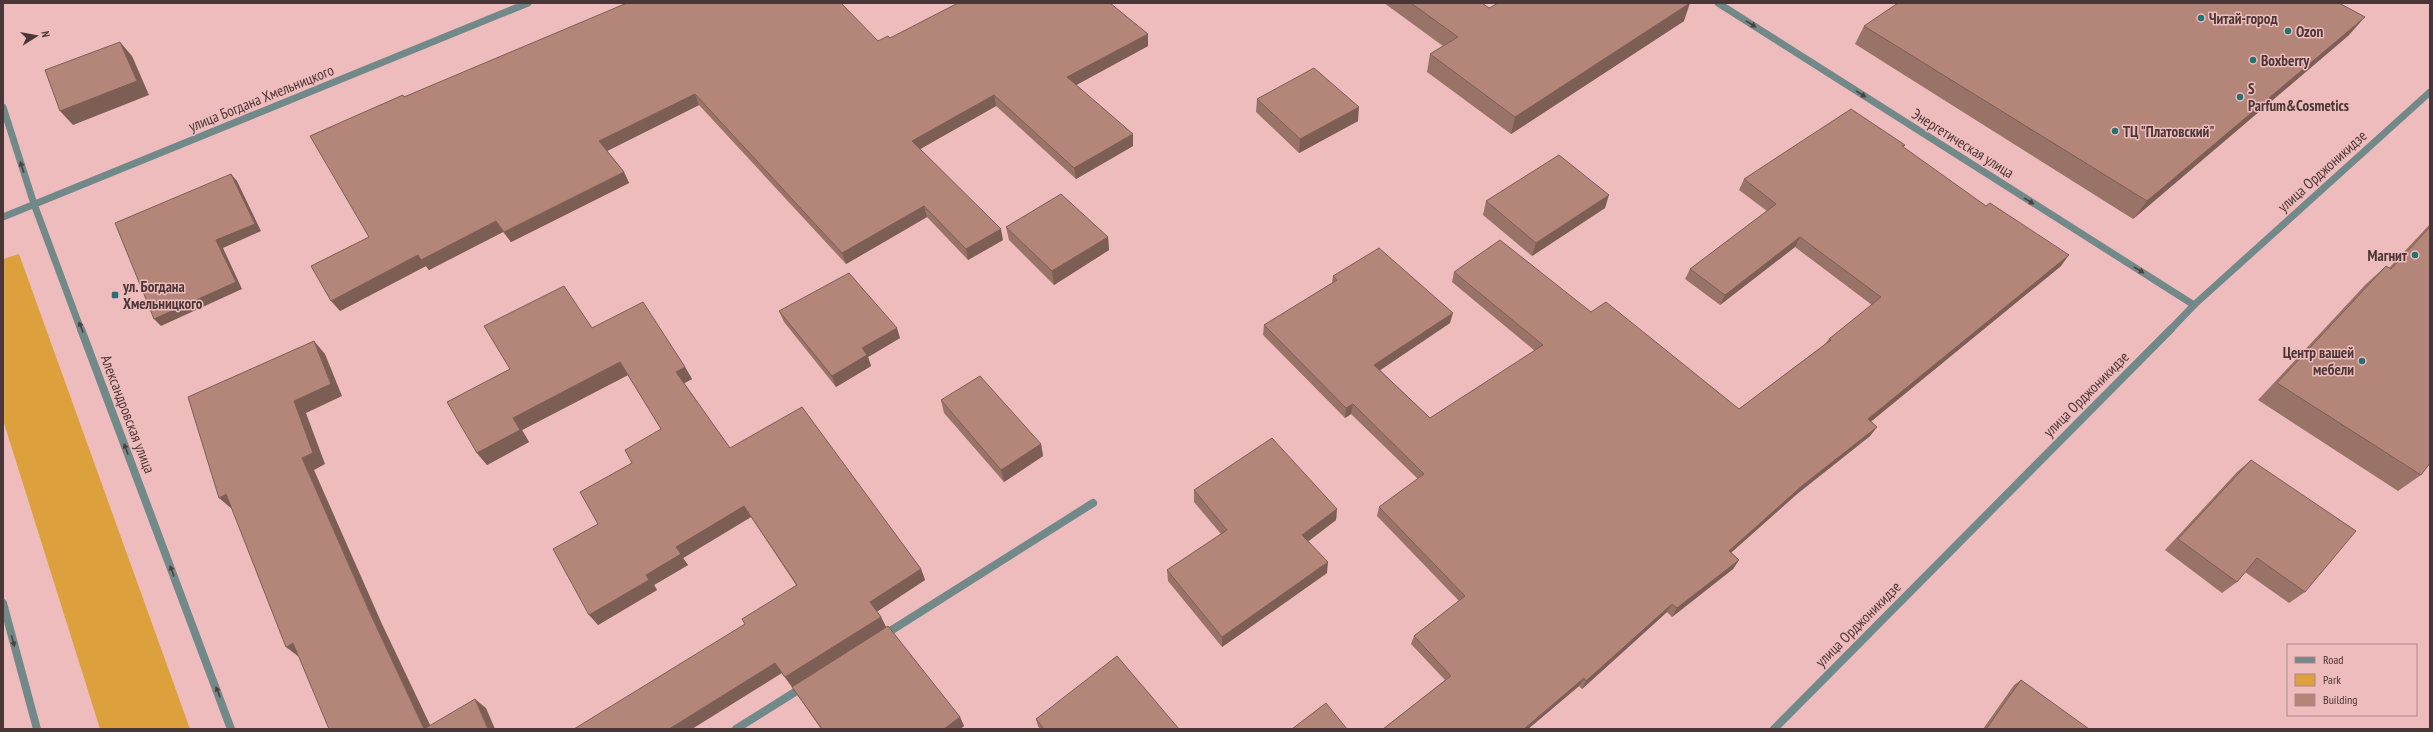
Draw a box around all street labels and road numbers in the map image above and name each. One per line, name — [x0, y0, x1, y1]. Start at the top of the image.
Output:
street label: улица Богдана Хмельницкого — [186, 60, 336, 136]
street label: Энергетическая улица — [1908, 104, 2018, 182]
street label: улица Орджоникидзе — [2274, 126, 2370, 216]
street label: улица Орджоникидзе — [2039, 347, 2133, 441]
street label: Александровская улица — [97, 352, 159, 476]
street label: улица Орджоникидзе — [1811, 577, 1905, 671]

